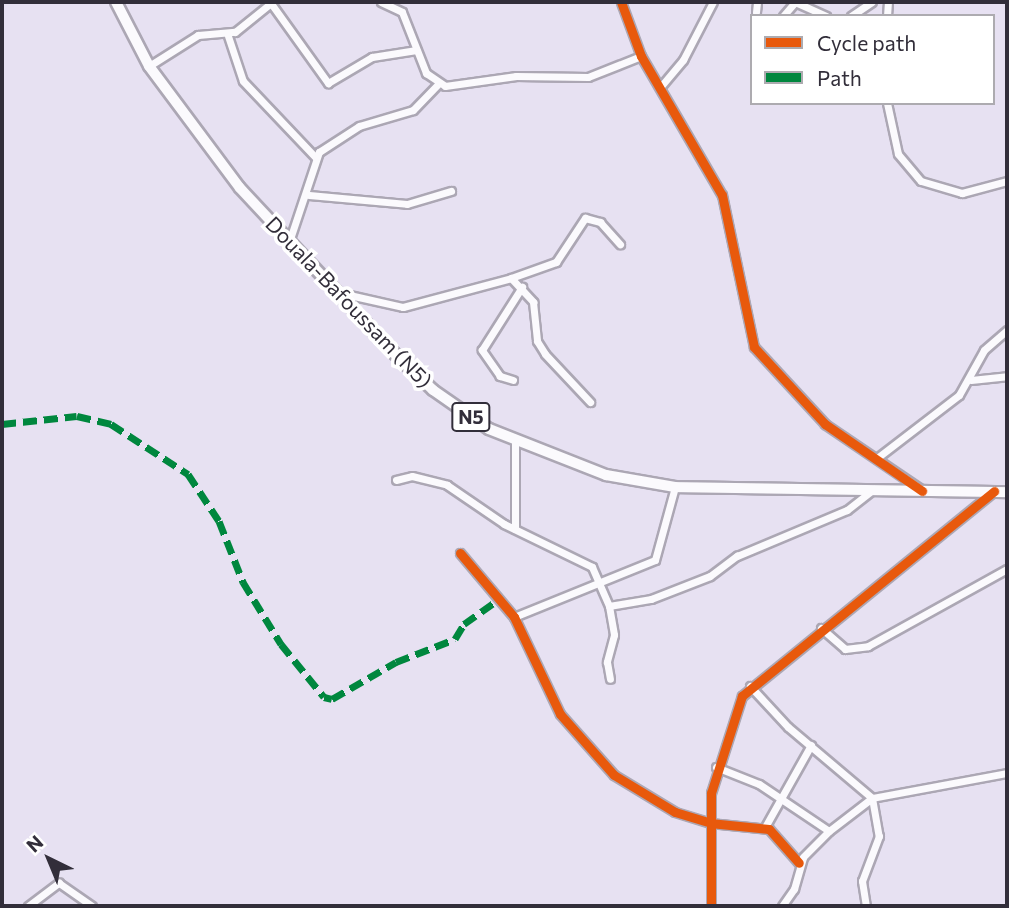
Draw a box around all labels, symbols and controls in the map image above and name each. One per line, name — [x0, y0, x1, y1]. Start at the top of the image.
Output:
legend — [750, 14, 995, 105]
text: Cycle path — [817, 30, 916, 55]
text: Path — [817, 65, 862, 90]
street label: Douala-Bafoussam (N5) — [261, 211, 437, 393]
road number: N5 — [450, 402, 492, 432]
north arrow — [14, 824, 84, 894]
text: N — [21, 830, 47, 857]

